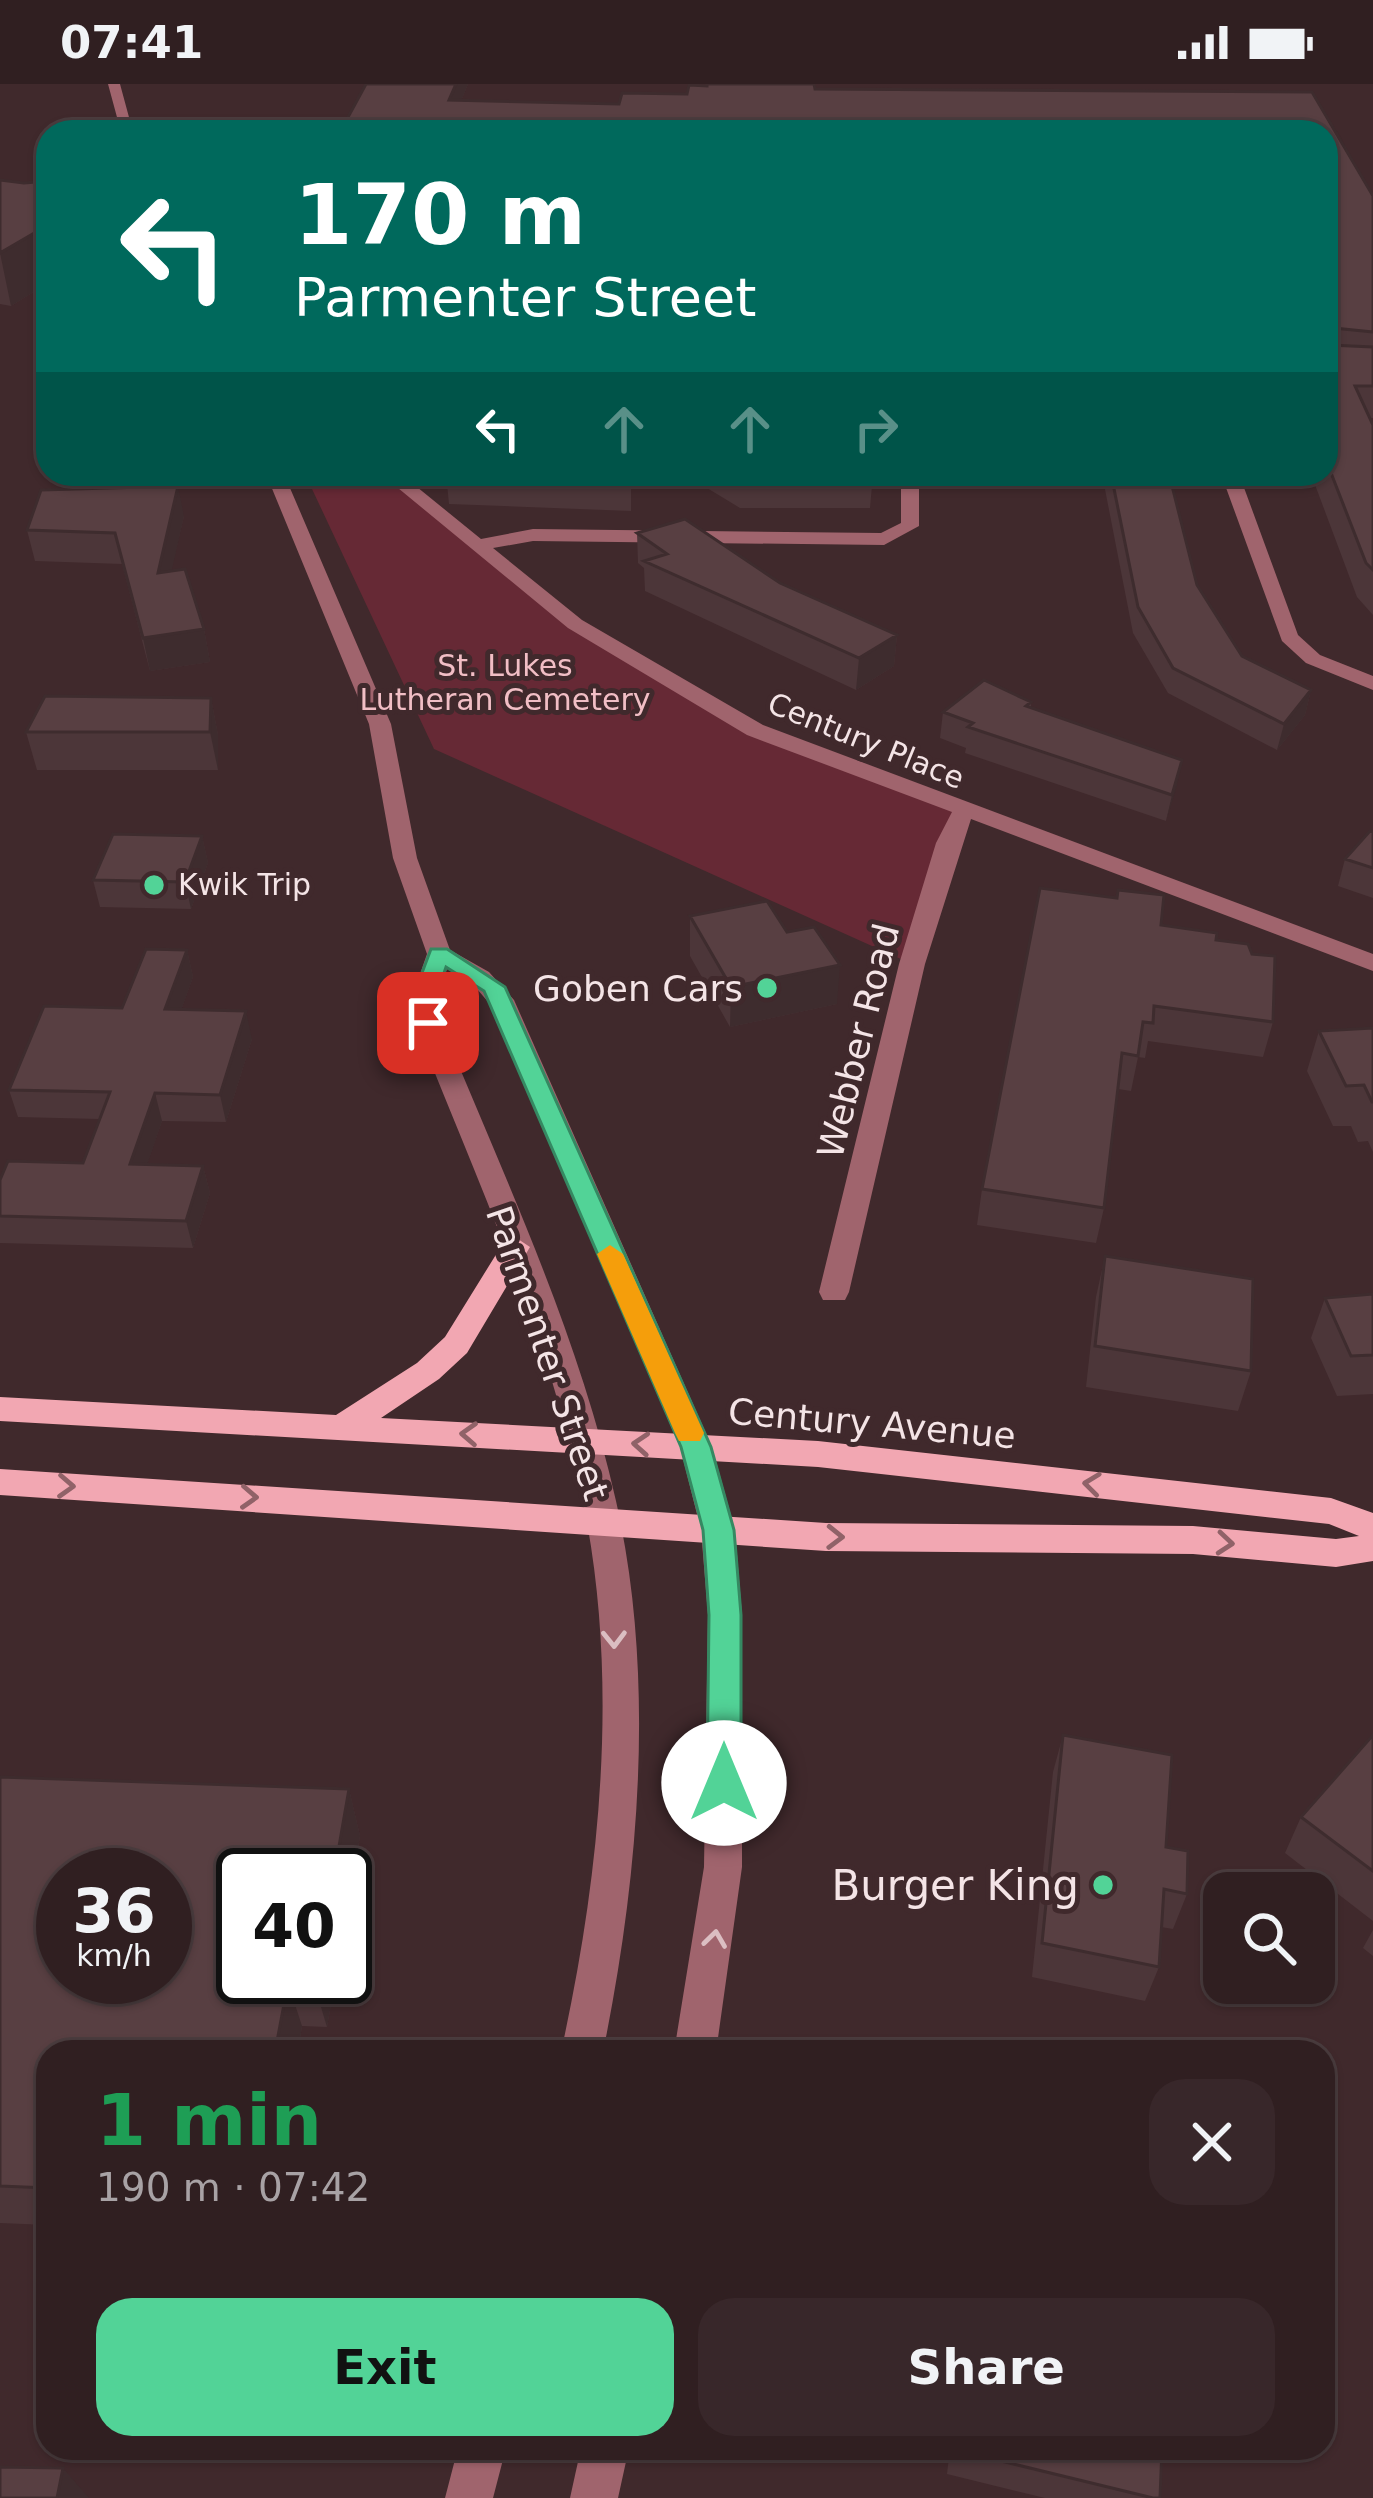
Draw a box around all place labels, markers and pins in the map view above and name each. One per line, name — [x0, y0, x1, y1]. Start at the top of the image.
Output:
place label: Kwik Trip — [178, 867, 311, 902]
marker: Kwik Trip — [141, 872, 167, 898]
place label: Goben Cars — [533, 968, 743, 1009]
pin — [377, 972, 479, 1074]
marker: Goben Cars — [754, 975, 780, 1001]
place label: Burger King — [831, 1861, 1079, 1910]
marker: Burger King — [1090, 1872, 1116, 1898]

